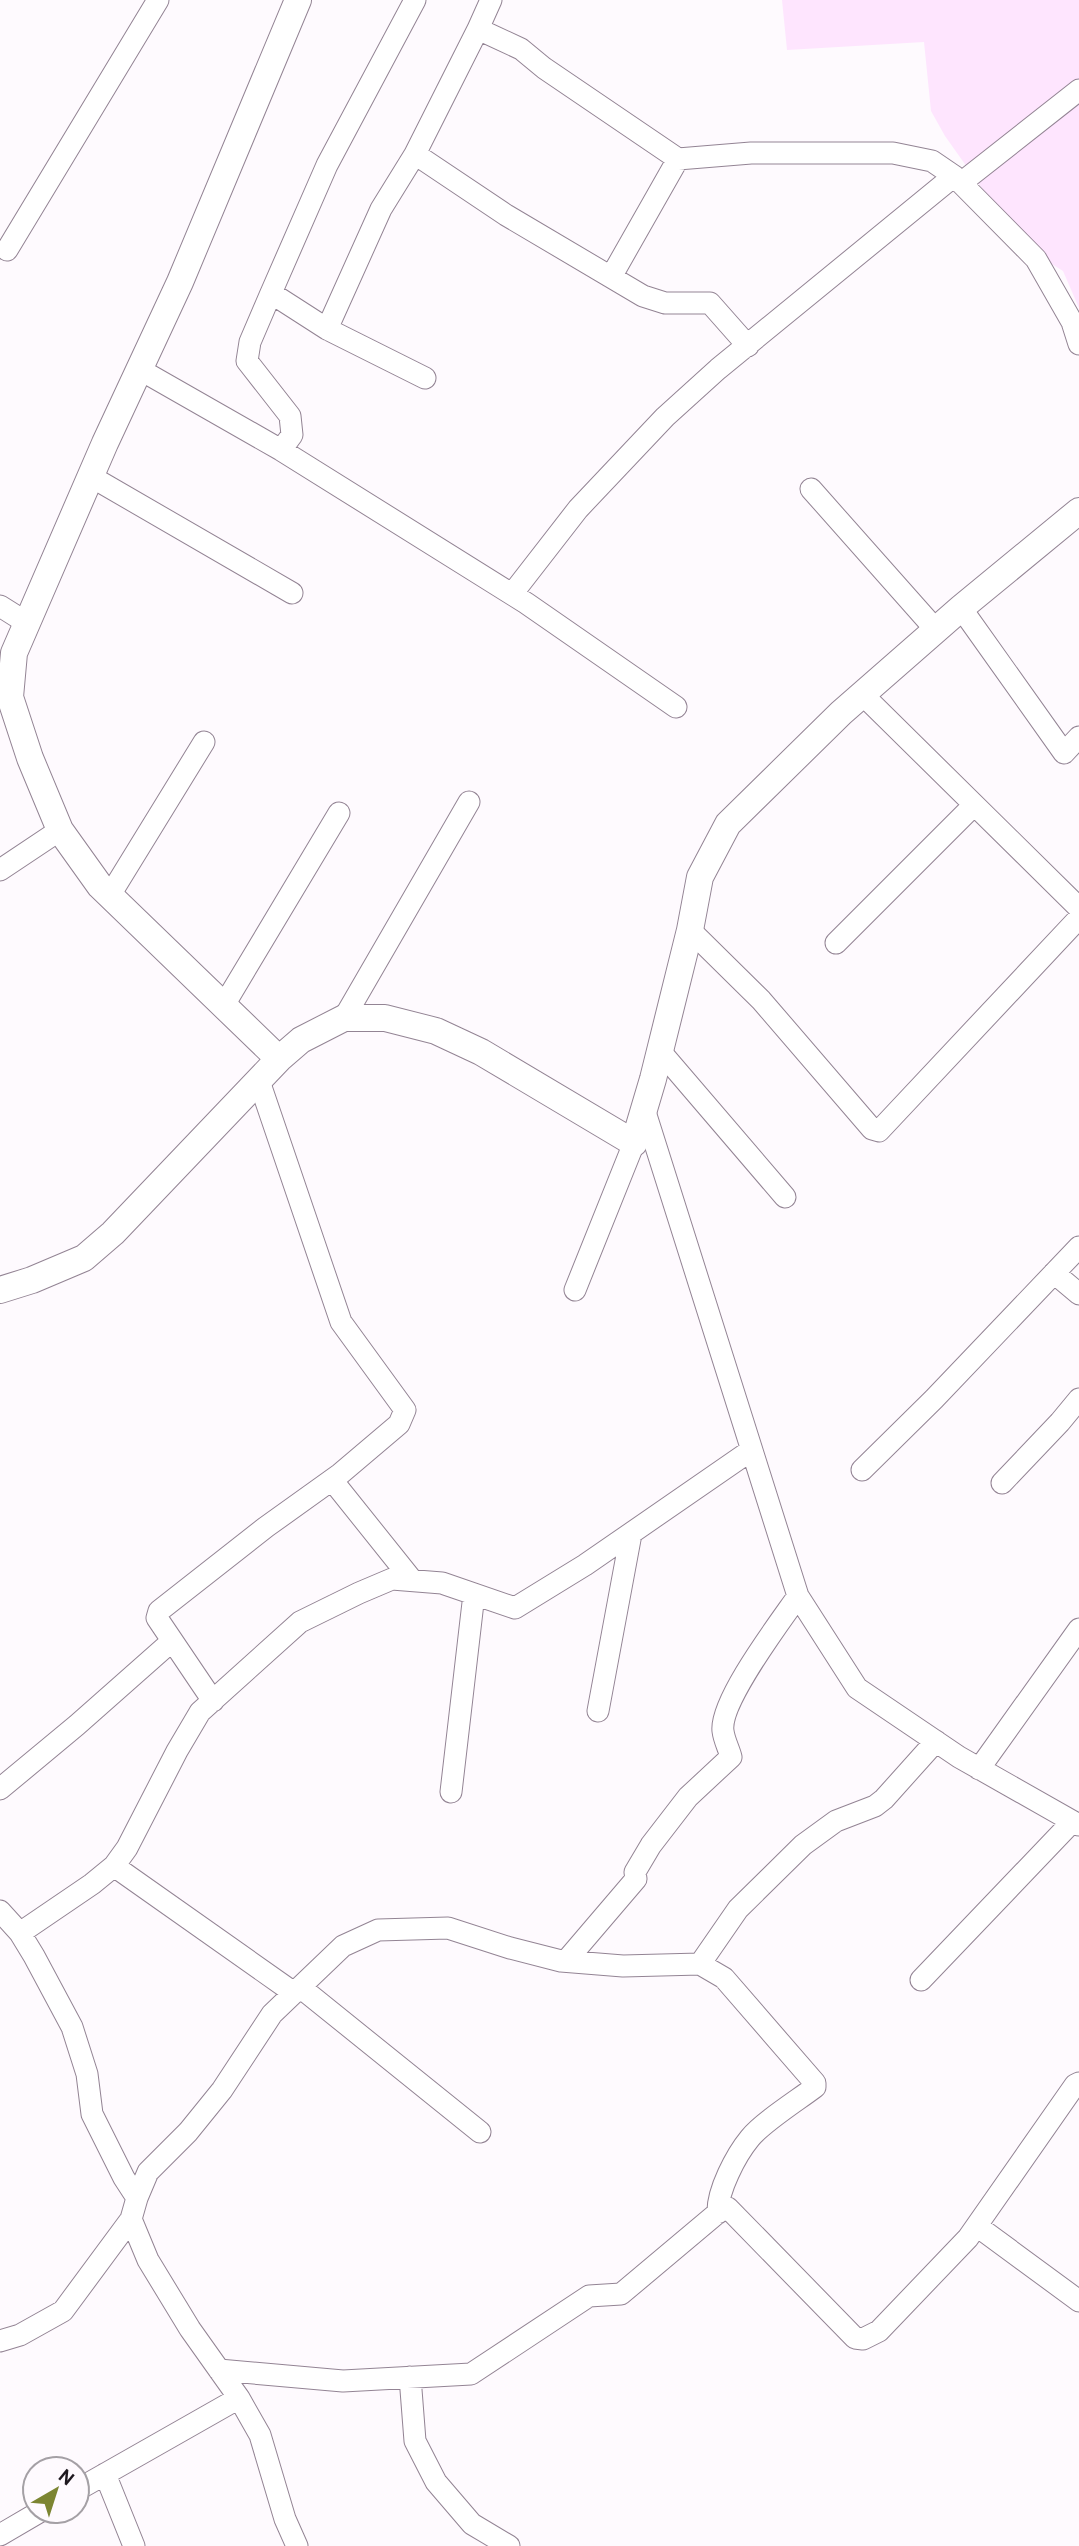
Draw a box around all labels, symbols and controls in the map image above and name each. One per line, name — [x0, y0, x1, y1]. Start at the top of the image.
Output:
north arrow — [21, 2455, 91, 2525]
text: N — [53, 2465, 78, 2492]

